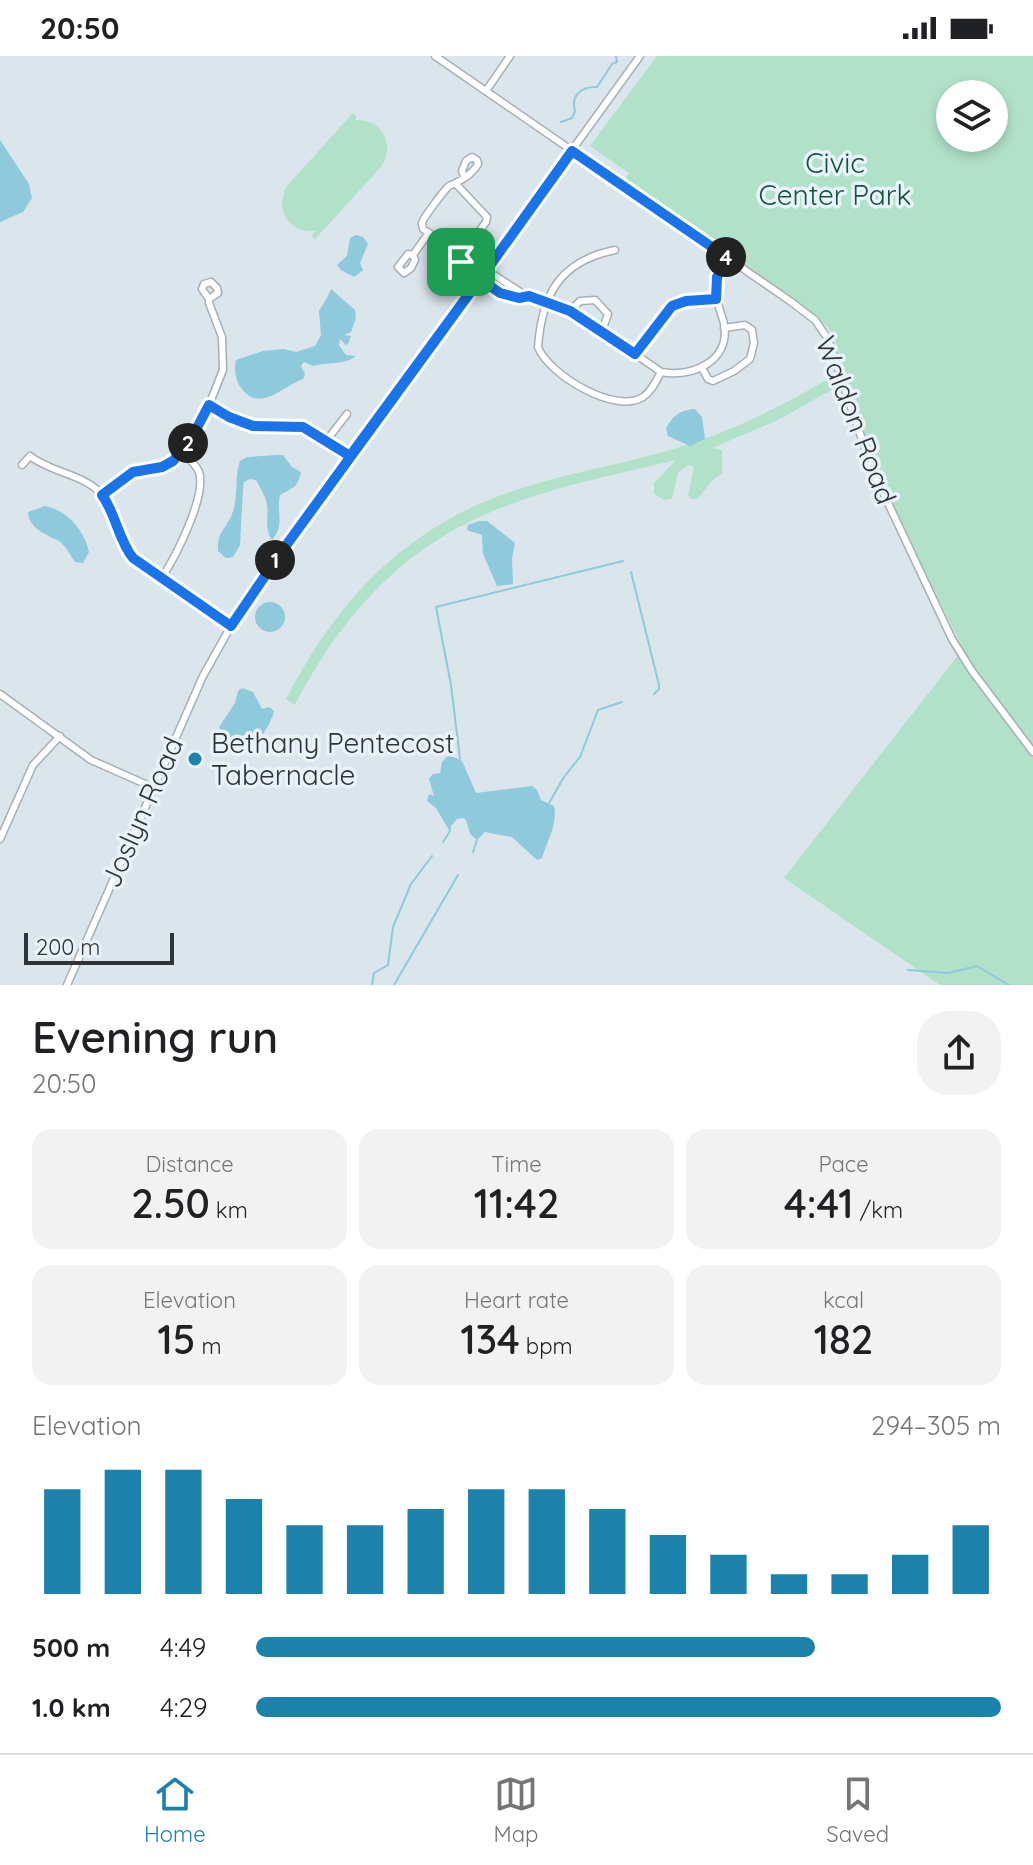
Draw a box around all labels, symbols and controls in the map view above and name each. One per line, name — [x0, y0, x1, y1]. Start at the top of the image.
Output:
text: 20:50 — [40, 9, 119, 47]
map controls — [936, 80, 1008, 152]
button: layers — [936, 80, 1008, 152]
park label: Civic Center Park — [758, 145, 912, 212]
pin — [427, 228, 495, 296]
pin: 4 — [706, 237, 746, 277]
icon: arrive — [439, 240, 483, 284]
text: 4 — [720, 243, 732, 271]
street label: Waldon Road — [808, 331, 905, 509]
pin: 2 — [168, 423, 208, 463]
text: 2 — [182, 429, 194, 457]
pin: 1 — [255, 540, 295, 580]
text: 1 — [271, 546, 279, 574]
place label: Bethany Pentecost Tabernacle — [211, 725, 455, 792]
street label: Joslyn Road — [93, 731, 190, 893]
marker: Bethany Pentecost Tabernacle — [186, 750, 204, 768]
scale bar — [24, 929, 174, 965]
text: 200 m — [36, 933, 100, 961]
text: Evening run — [32, 1009, 278, 1064]
button: share — [917, 1011, 1001, 1095]
text: 20:50 — [32, 1067, 96, 1100]
text: Distance — [145, 1150, 234, 1178]
text: Time — [491, 1150, 542, 1178]
text: Pace — [818, 1150, 869, 1178]
text: 2.50 — [131, 1178, 210, 1228]
text: 11:42 — [474, 1178, 559, 1228]
text: 4:41 — [784, 1178, 854, 1228]
text: km — [210, 1196, 248, 1224]
text: /km — [854, 1196, 903, 1224]
text: Elevation — [143, 1286, 236, 1314]
text: Heart rate — [464, 1286, 569, 1314]
text: kcal — [823, 1286, 864, 1314]
text: 15 — [157, 1314, 195, 1364]
text: 134 — [460, 1314, 520, 1364]
text: 182 — [814, 1314, 873, 1364]
text: m — [195, 1332, 222, 1360]
text: bpm — [520, 1332, 573, 1360]
text: Elevation — [32, 1409, 142, 1442]
text: 294–305 m — [871, 1409, 1001, 1442]
text: 500 m — [32, 1631, 110, 1664]
text: 4:49 — [160, 1631, 206, 1664]
text: 1.0 km — [32, 1691, 111, 1724]
text: 4:29 — [160, 1691, 207, 1724]
tab: Home — [144, 1772, 206, 1848]
tab: Map — [494, 1772, 538, 1848]
tab: Saved — [826, 1772, 889, 1848]

